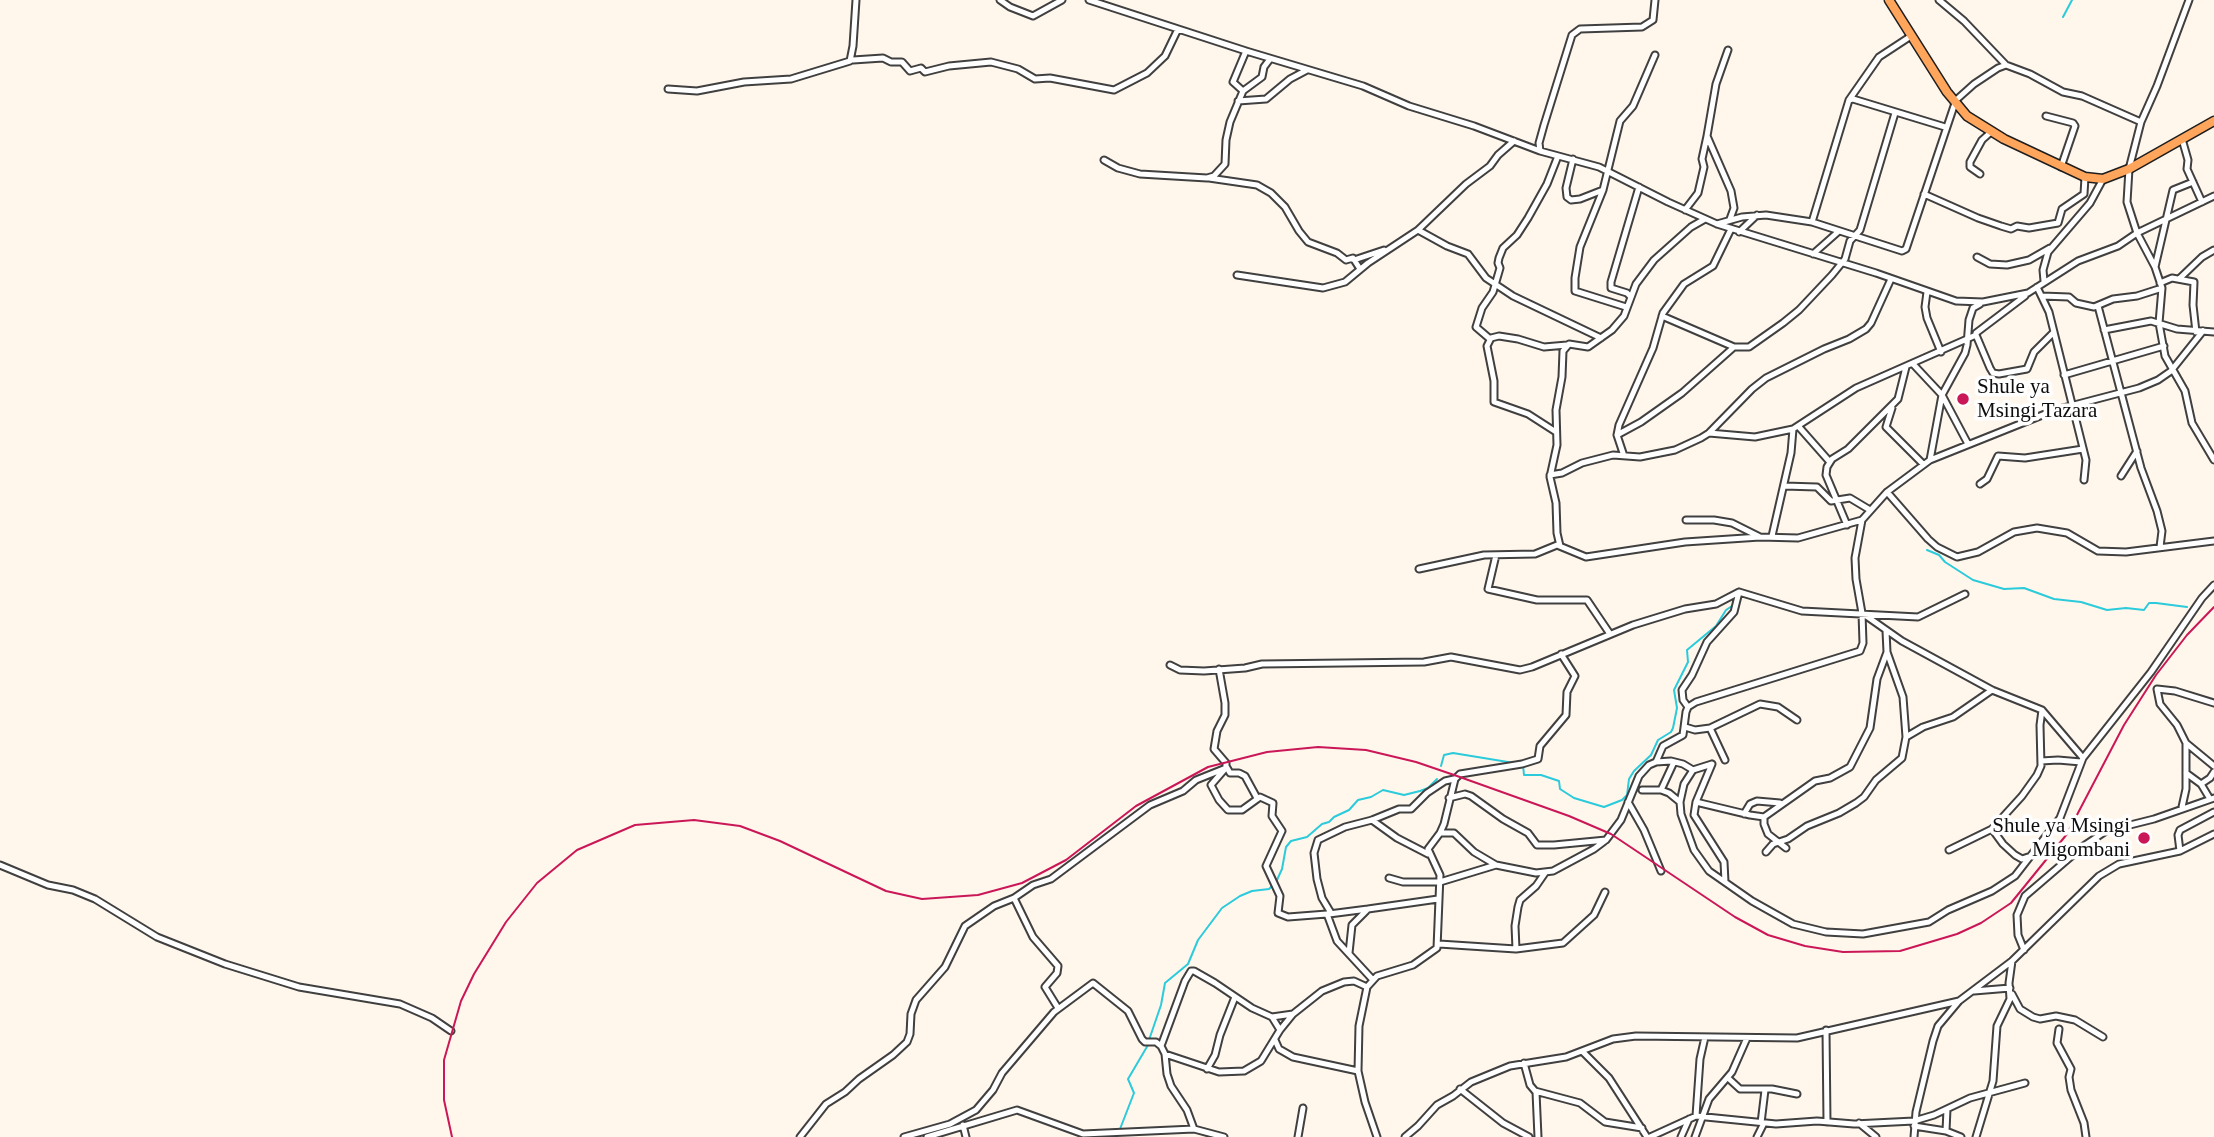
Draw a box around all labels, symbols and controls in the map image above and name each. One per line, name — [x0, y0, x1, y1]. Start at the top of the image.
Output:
place label: Shule ya Msingi Tazara — [1977, 374, 2097, 424]
marker: Shule ya Msingi Tazara — [1955, 391, 1971, 407]
place label: Shule ya Msingi Migombani — [1992, 813, 2130, 863]
marker: Shule ya Msingi Migombani — [2136, 830, 2152, 846]

